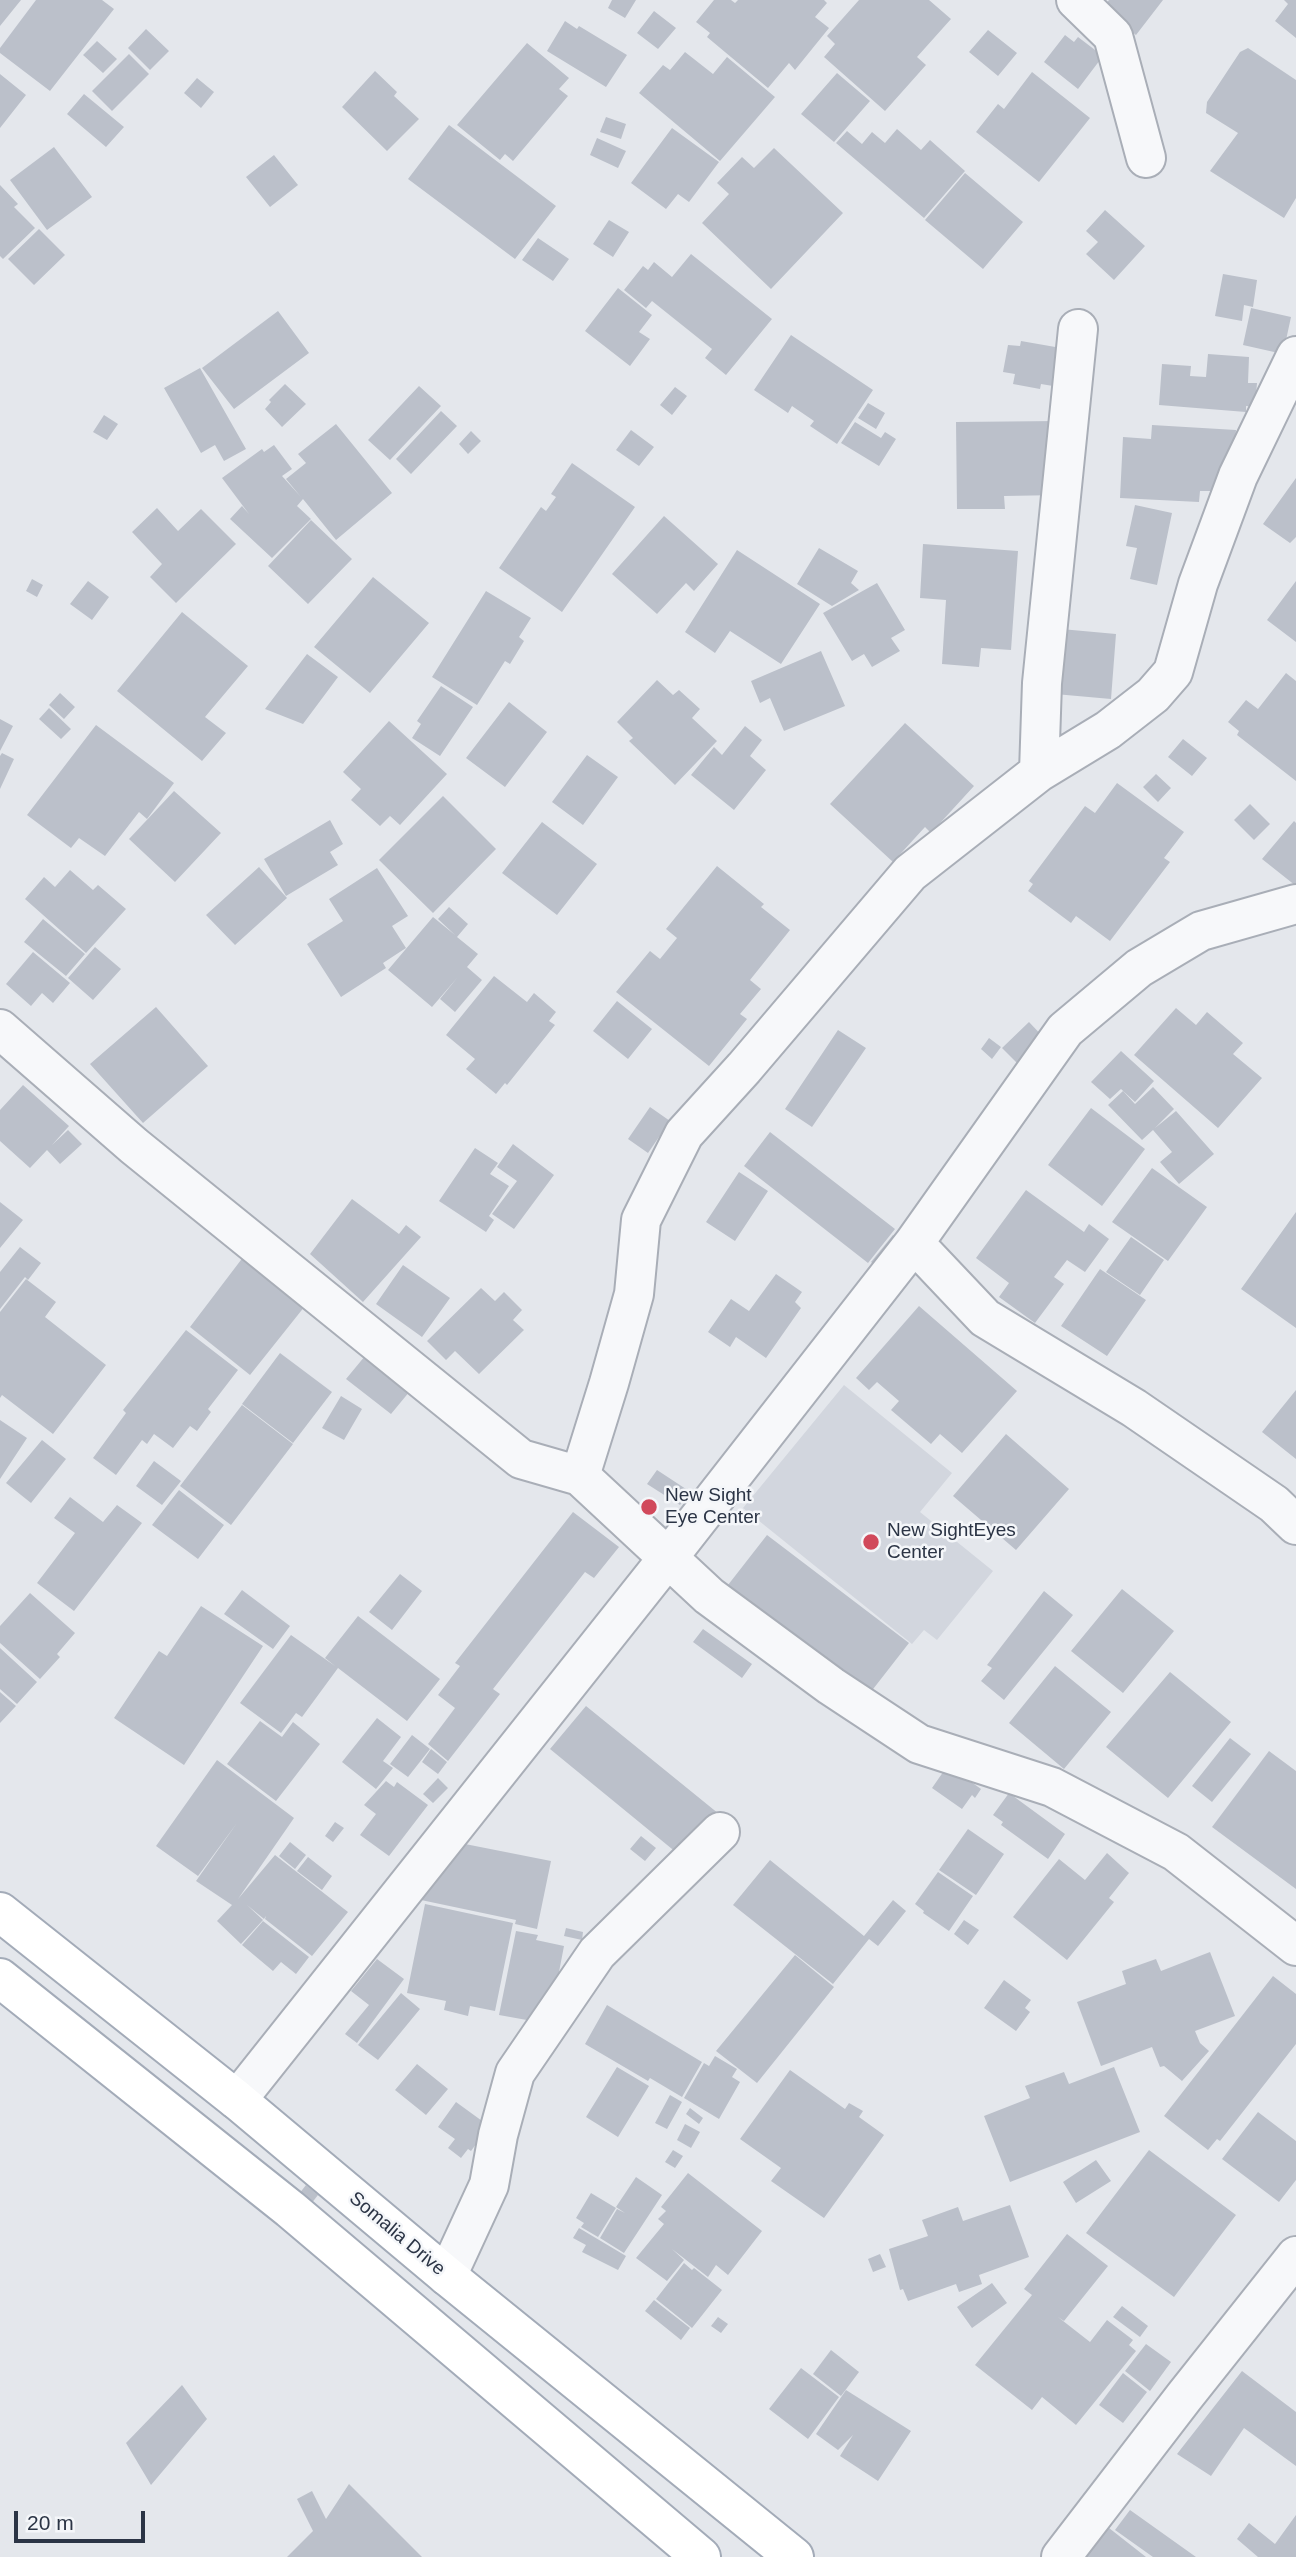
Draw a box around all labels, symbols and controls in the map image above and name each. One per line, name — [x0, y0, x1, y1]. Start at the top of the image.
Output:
place label: New Sight Eye Center — [665, 1485, 760, 1529]
marker: New Sight Eye Center — [639, 1497, 659, 1517]
place label: New SightEyes Center — [887, 1520, 1016, 1564]
marker: New SightEyes Center — [861, 1532, 881, 1552]
street label: Somalia Drive — [344, 2187, 450, 2281]
scale bar — [18, 2498, 149, 2542]
text: 20 m — [27, 2511, 74, 2534]

